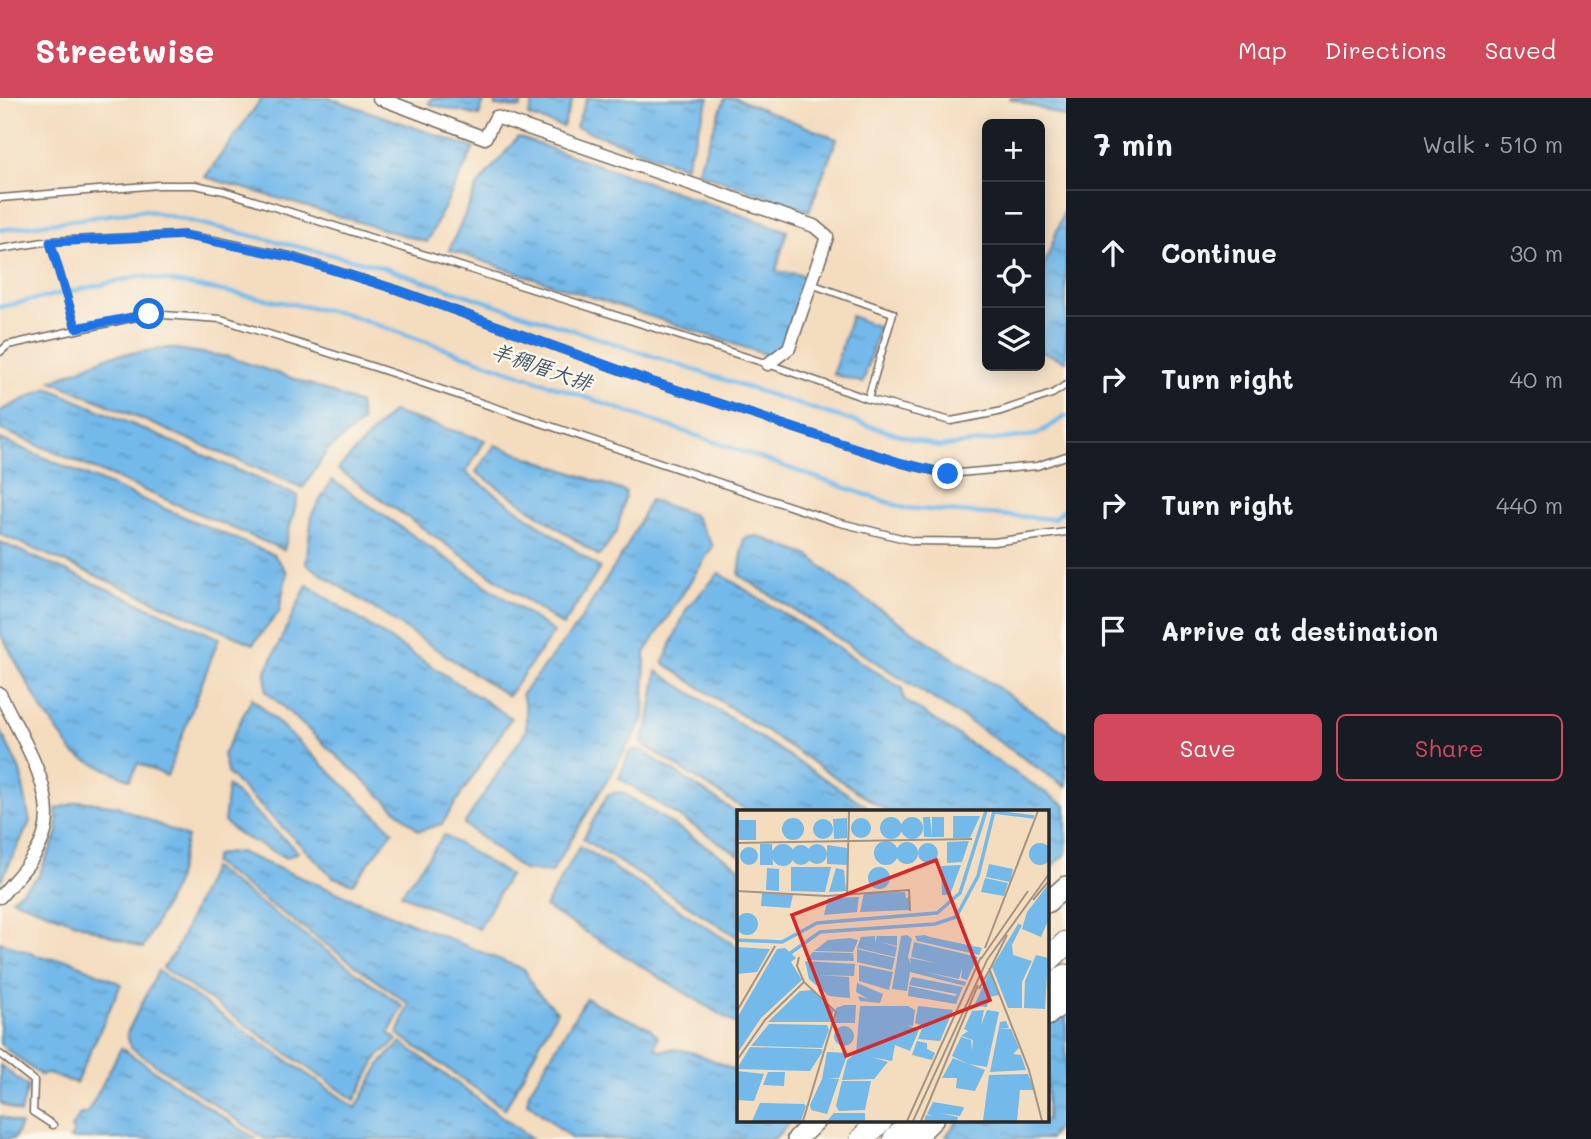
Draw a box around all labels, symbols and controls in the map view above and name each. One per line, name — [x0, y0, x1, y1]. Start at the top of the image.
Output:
text: Streetwise — [35, 28, 214, 71]
text: Map — [1238, 34, 1287, 65]
text: Directions — [1325, 34, 1447, 65]
text: Saved — [1485, 34, 1556, 65]
map controls — [982, 119, 1045, 371]
button: + — [982, 119, 1045, 182]
text: 7 min — [1094, 124, 1173, 164]
text: Walk · 510 m — [1422, 129, 1563, 159]
button: − — [982, 182, 1045, 245]
icon: ahead — [1094, 234, 1132, 272]
text: Continue — [1161, 236, 1277, 270]
text: 30 m — [1510, 238, 1563, 268]
button: locate — [982, 245, 1045, 308]
route start — [133, 298, 164, 329]
button: layers — [982, 308, 1045, 371]
water label: 羊稠厝大排 — [488, 336, 598, 397]
icon: right — [1094, 360, 1132, 398]
text: Turn right — [1161, 362, 1294, 396]
text: 40 m — [1510, 364, 1563, 394]
route end — [932, 458, 963, 489]
icon: right — [1094, 486, 1132, 524]
text: Turn right — [1161, 488, 1294, 522]
text: 440 m — [1496, 490, 1563, 520]
icon: arrive — [1094, 612, 1132, 650]
text: Arrive at destination — [1161, 614, 1438, 648]
button: Save — [1094, 714, 1322, 781]
button: Share — [1336, 714, 1563, 781]
inset map — [737, 810, 1048, 1122]

